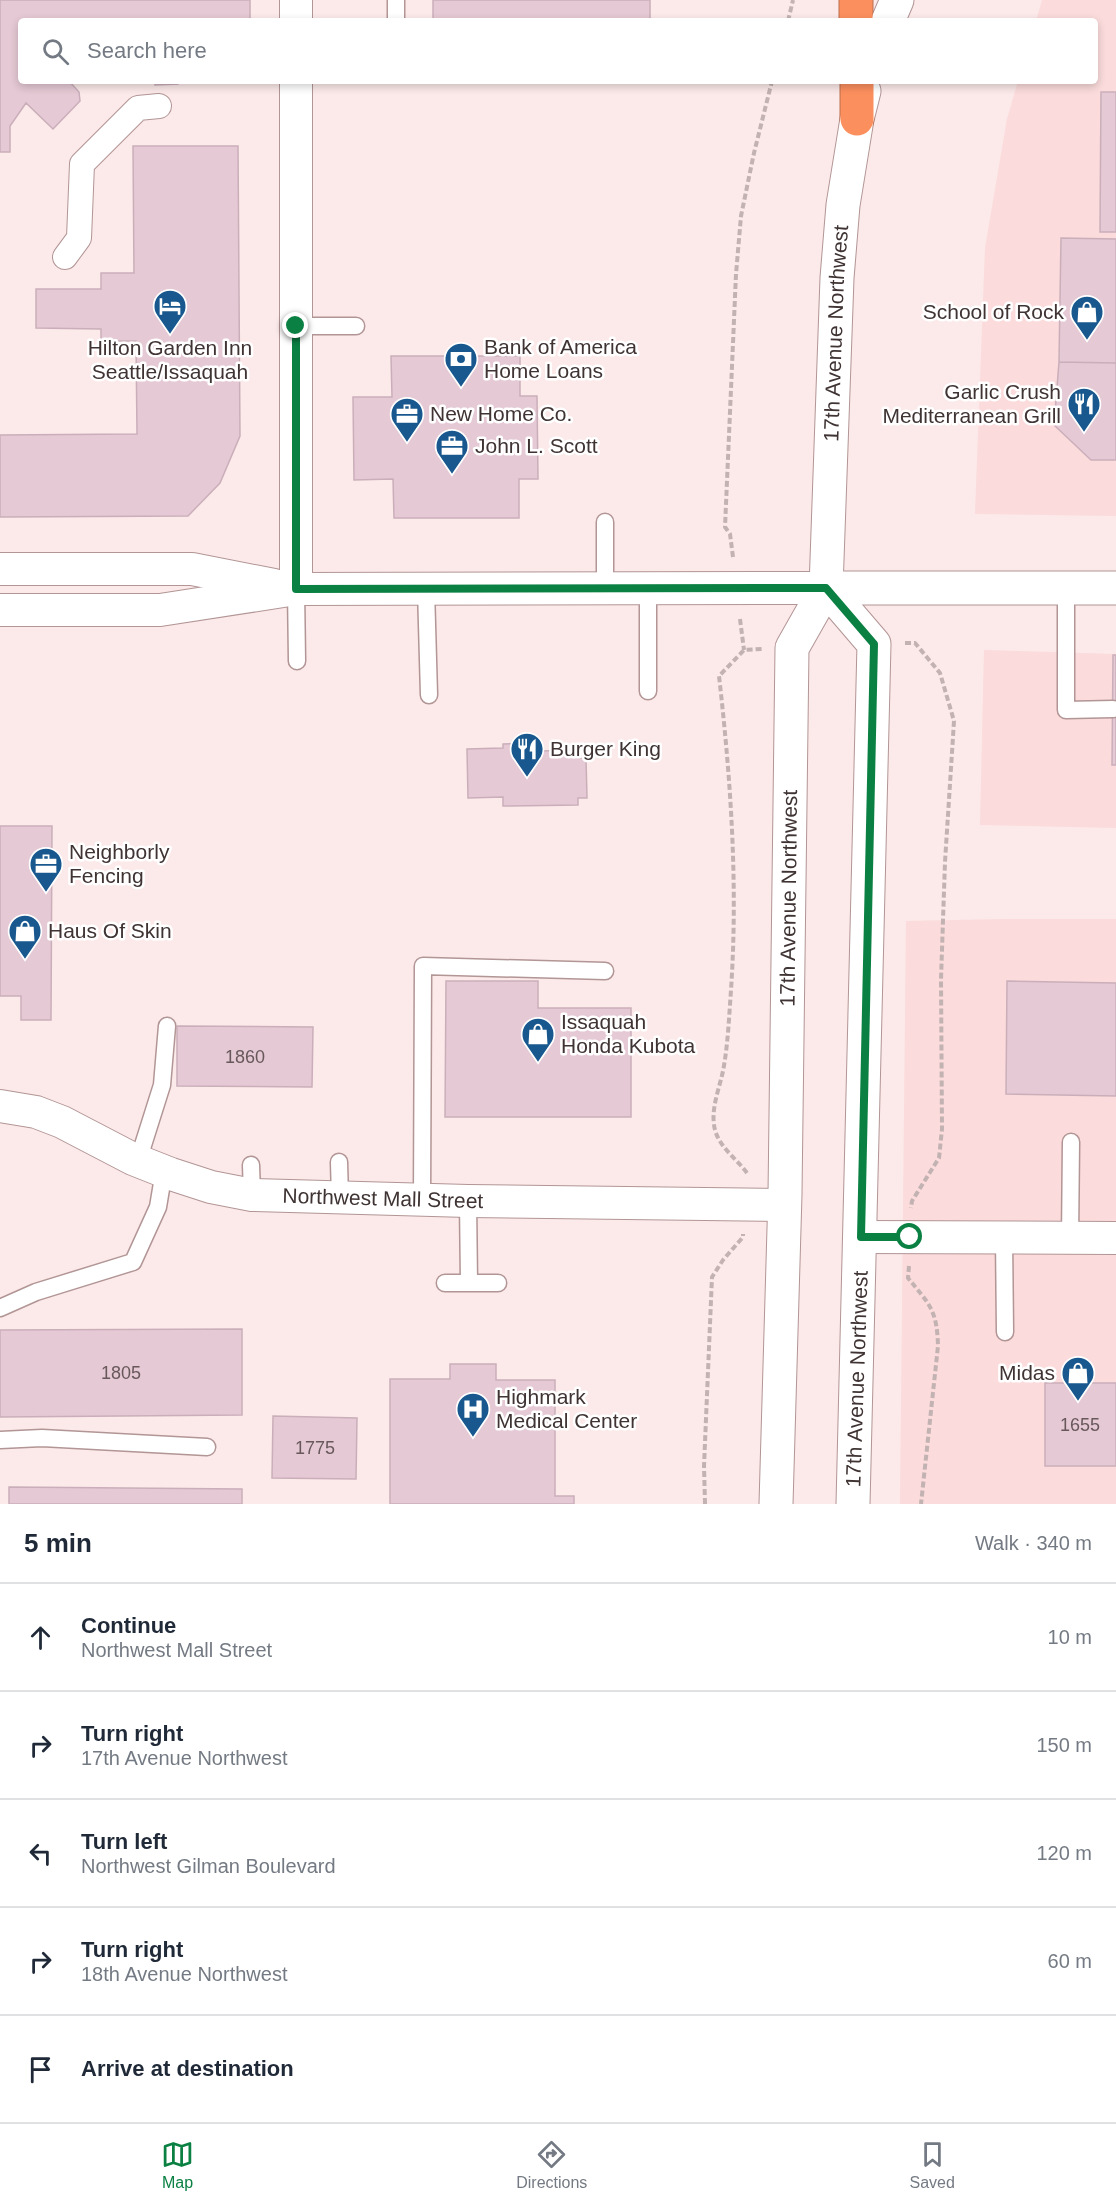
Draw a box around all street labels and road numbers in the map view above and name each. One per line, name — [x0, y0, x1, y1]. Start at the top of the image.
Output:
street label: 17th Avenue Northwest — [819, 224, 852, 442]
street label: 17th Avenue Northwest — [775, 789, 801, 1007]
street label: Northwest Mall Street — [282, 1184, 484, 1212]
street label: 17th Avenue Northwest — [841, 1270, 872, 1488]

